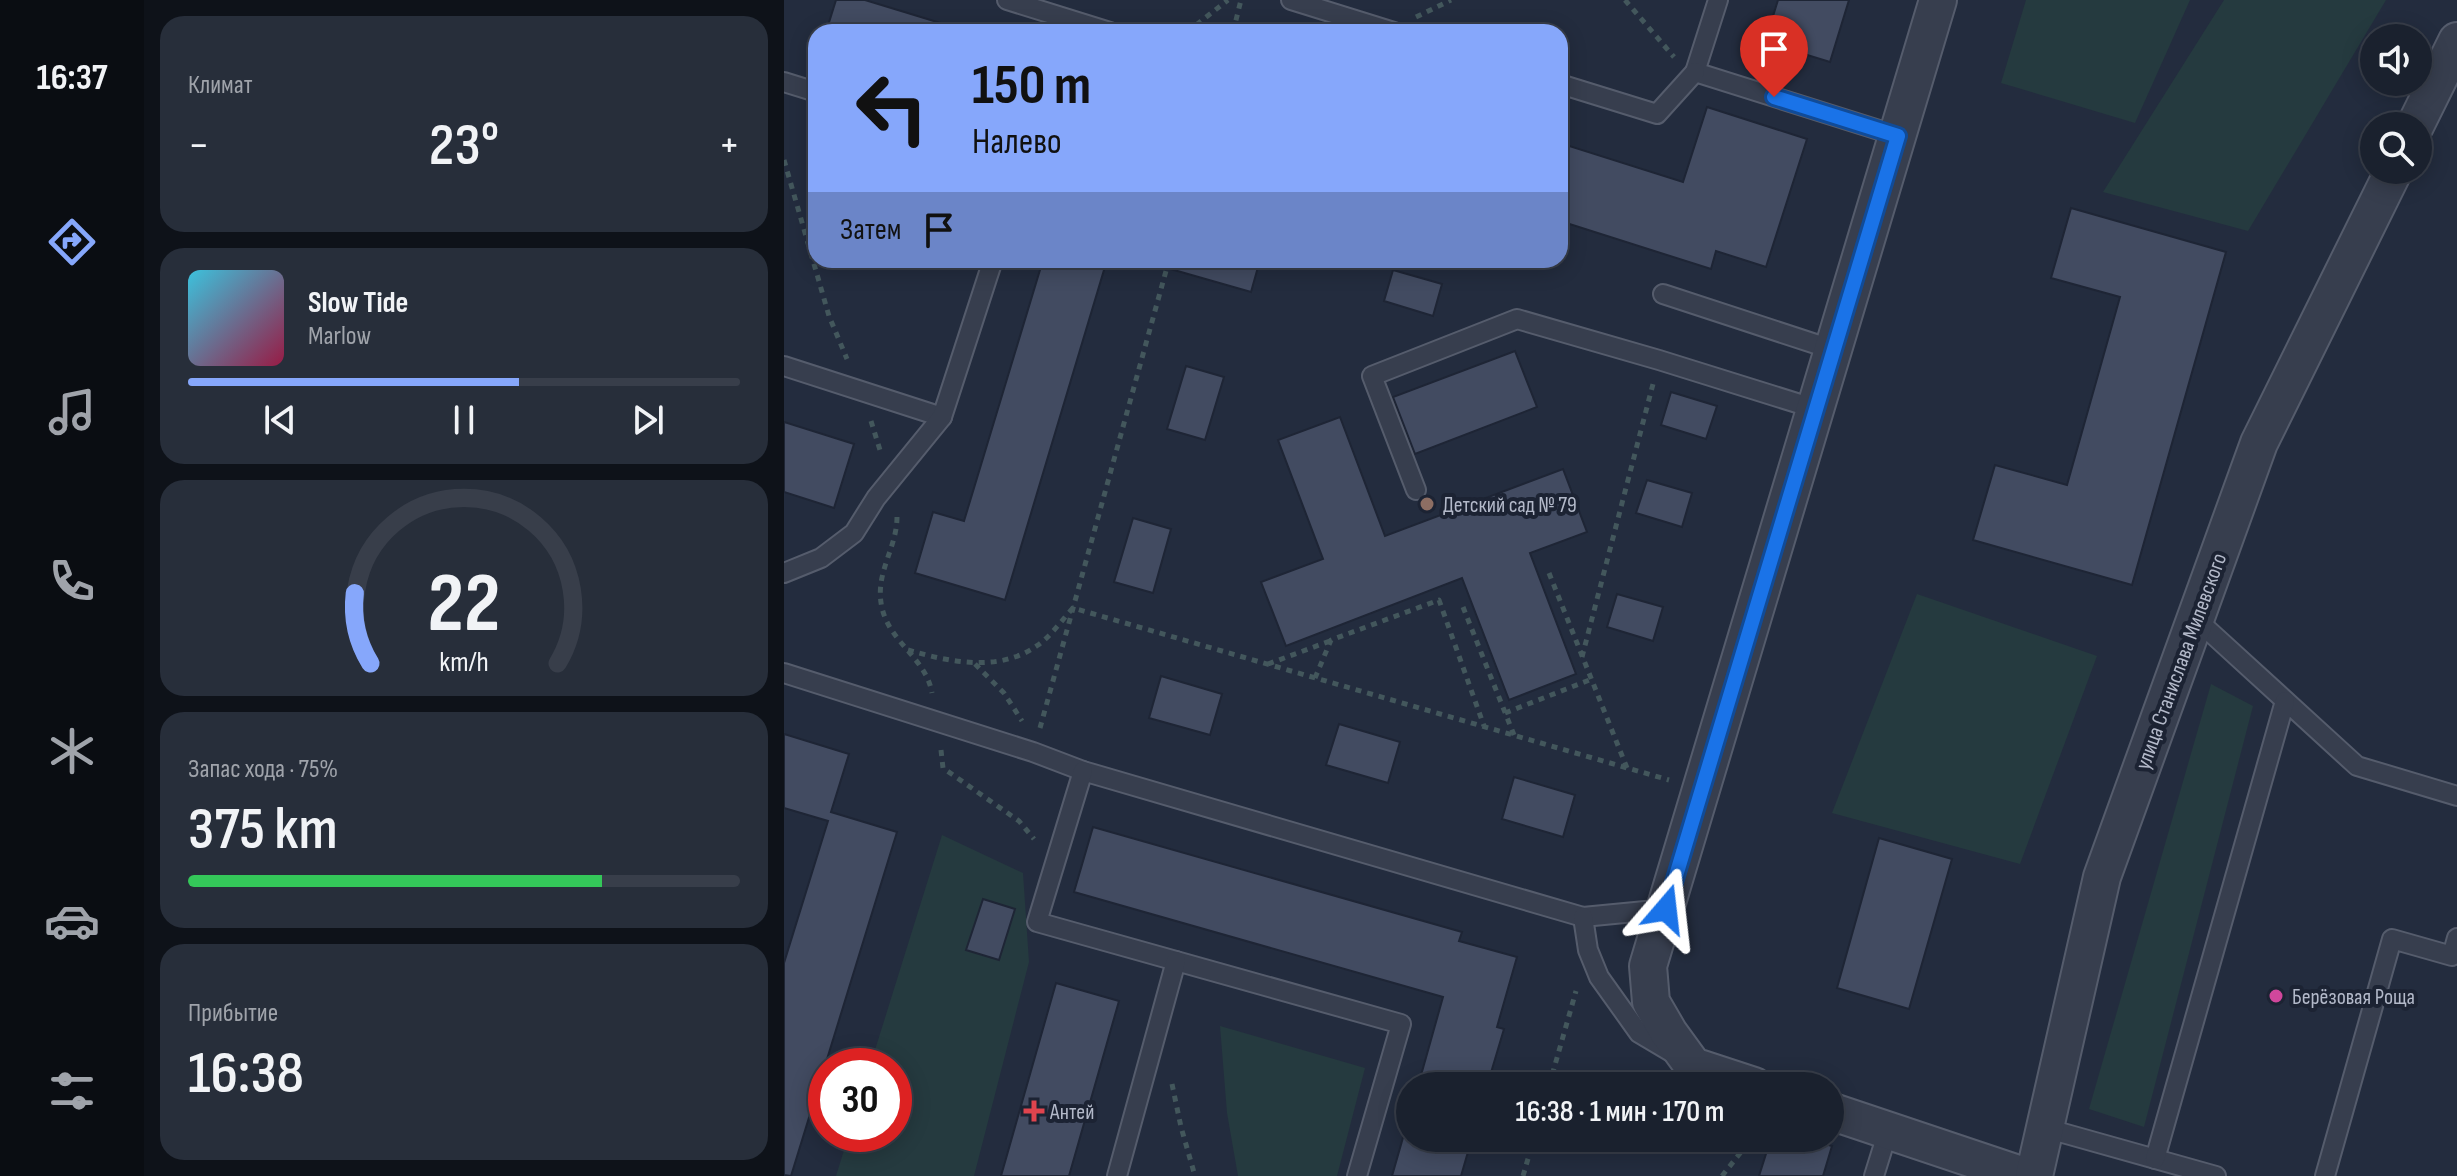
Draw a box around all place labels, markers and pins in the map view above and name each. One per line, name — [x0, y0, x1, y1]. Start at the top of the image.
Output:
pin — [1740, 15, 1808, 97]
place label: Детский сад № 79 — [1443, 492, 1577, 519]
marker: Детский сад № 79 — [1418, 495, 1436, 513]
place label: Берёзовая Роща — [2292, 984, 2415, 1011]
marker: Берёзовая Роща — [2267, 987, 2285, 1005]
place label: Антей — [1049, 1099, 1094, 1126]
marker: Антей — [1025, 1102, 1043, 1120]

